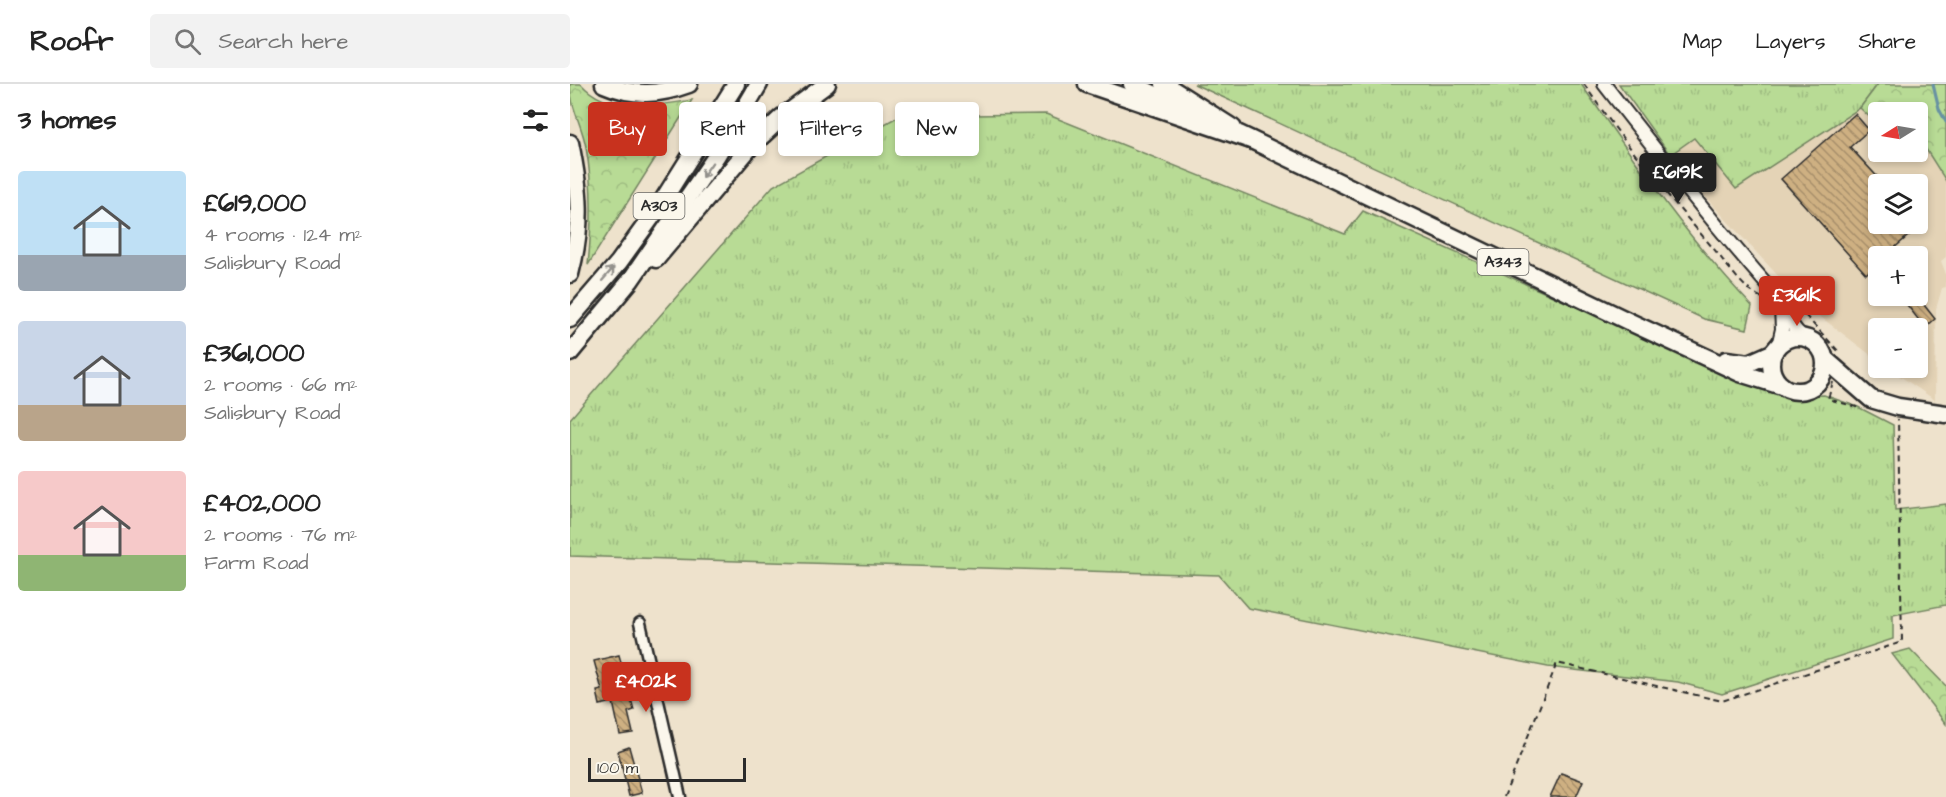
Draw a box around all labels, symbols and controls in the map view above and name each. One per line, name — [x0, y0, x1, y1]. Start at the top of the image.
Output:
search box — [150, 14, 570, 68]
text: Roofr — [30, 22, 114, 61]
icon: search — [171, 25, 204, 58]
text: Search here — [219, 26, 348, 57]
text: Map — [1682, 27, 1722, 56]
text: Layers — [1755, 27, 1825, 56]
text: Share — [1858, 27, 1916, 56]
text: 3 homes — [18, 102, 117, 138]
chip: Buy — [588, 102, 667, 156]
chip: Rent — [679, 102, 766, 156]
chip: Filters — [778, 102, 883, 156]
chip: New — [895, 102, 979, 156]
north arrow — [1868, 102, 1928, 162]
map controls — [1868, 102, 1928, 378]
icon: filters — [519, 104, 552, 137]
pin: £619K — [1636, 153, 1720, 204]
text: £619K — [1653, 158, 1703, 186]
one-way arrow — [700, 161, 713, 178]
button: layers — [1868, 174, 1928, 234]
text: £619,000 — [204, 185, 306, 221]
road number: A303 — [634, 193, 685, 219]
icon: home — [66, 195, 138, 267]
text: 4 rooms · 124 m² — [204, 221, 362, 249]
button: + — [1868, 246, 1928, 306]
text: Salisbury Road — [204, 249, 341, 277]
road number: A343 — [1478, 249, 1528, 275]
one-way arrow — [601, 267, 615, 282]
pin: £361K — [1755, 276, 1839, 327]
text: £361K — [1773, 281, 1821, 309]
button: − — [1868, 318, 1928, 378]
text: £361,000 — [204, 335, 305, 371]
icon: home — [66, 345, 138, 417]
text: 2 rooms · 66 m² — [204, 371, 358, 399]
text: Salisbury Road — [204, 399, 341, 427]
text: £402,000 — [204, 485, 321, 521]
icon: home — [66, 495, 138, 567]
text: 2 rooms · 76 m² — [204, 521, 357, 549]
text: Farm Road — [204, 549, 309, 577]
pin: £402K — [604, 662, 688, 713]
text: £402K — [616, 667, 676, 695]
scale bar — [588, 755, 746, 782]
text: 100 m — [597, 757, 638, 779]

